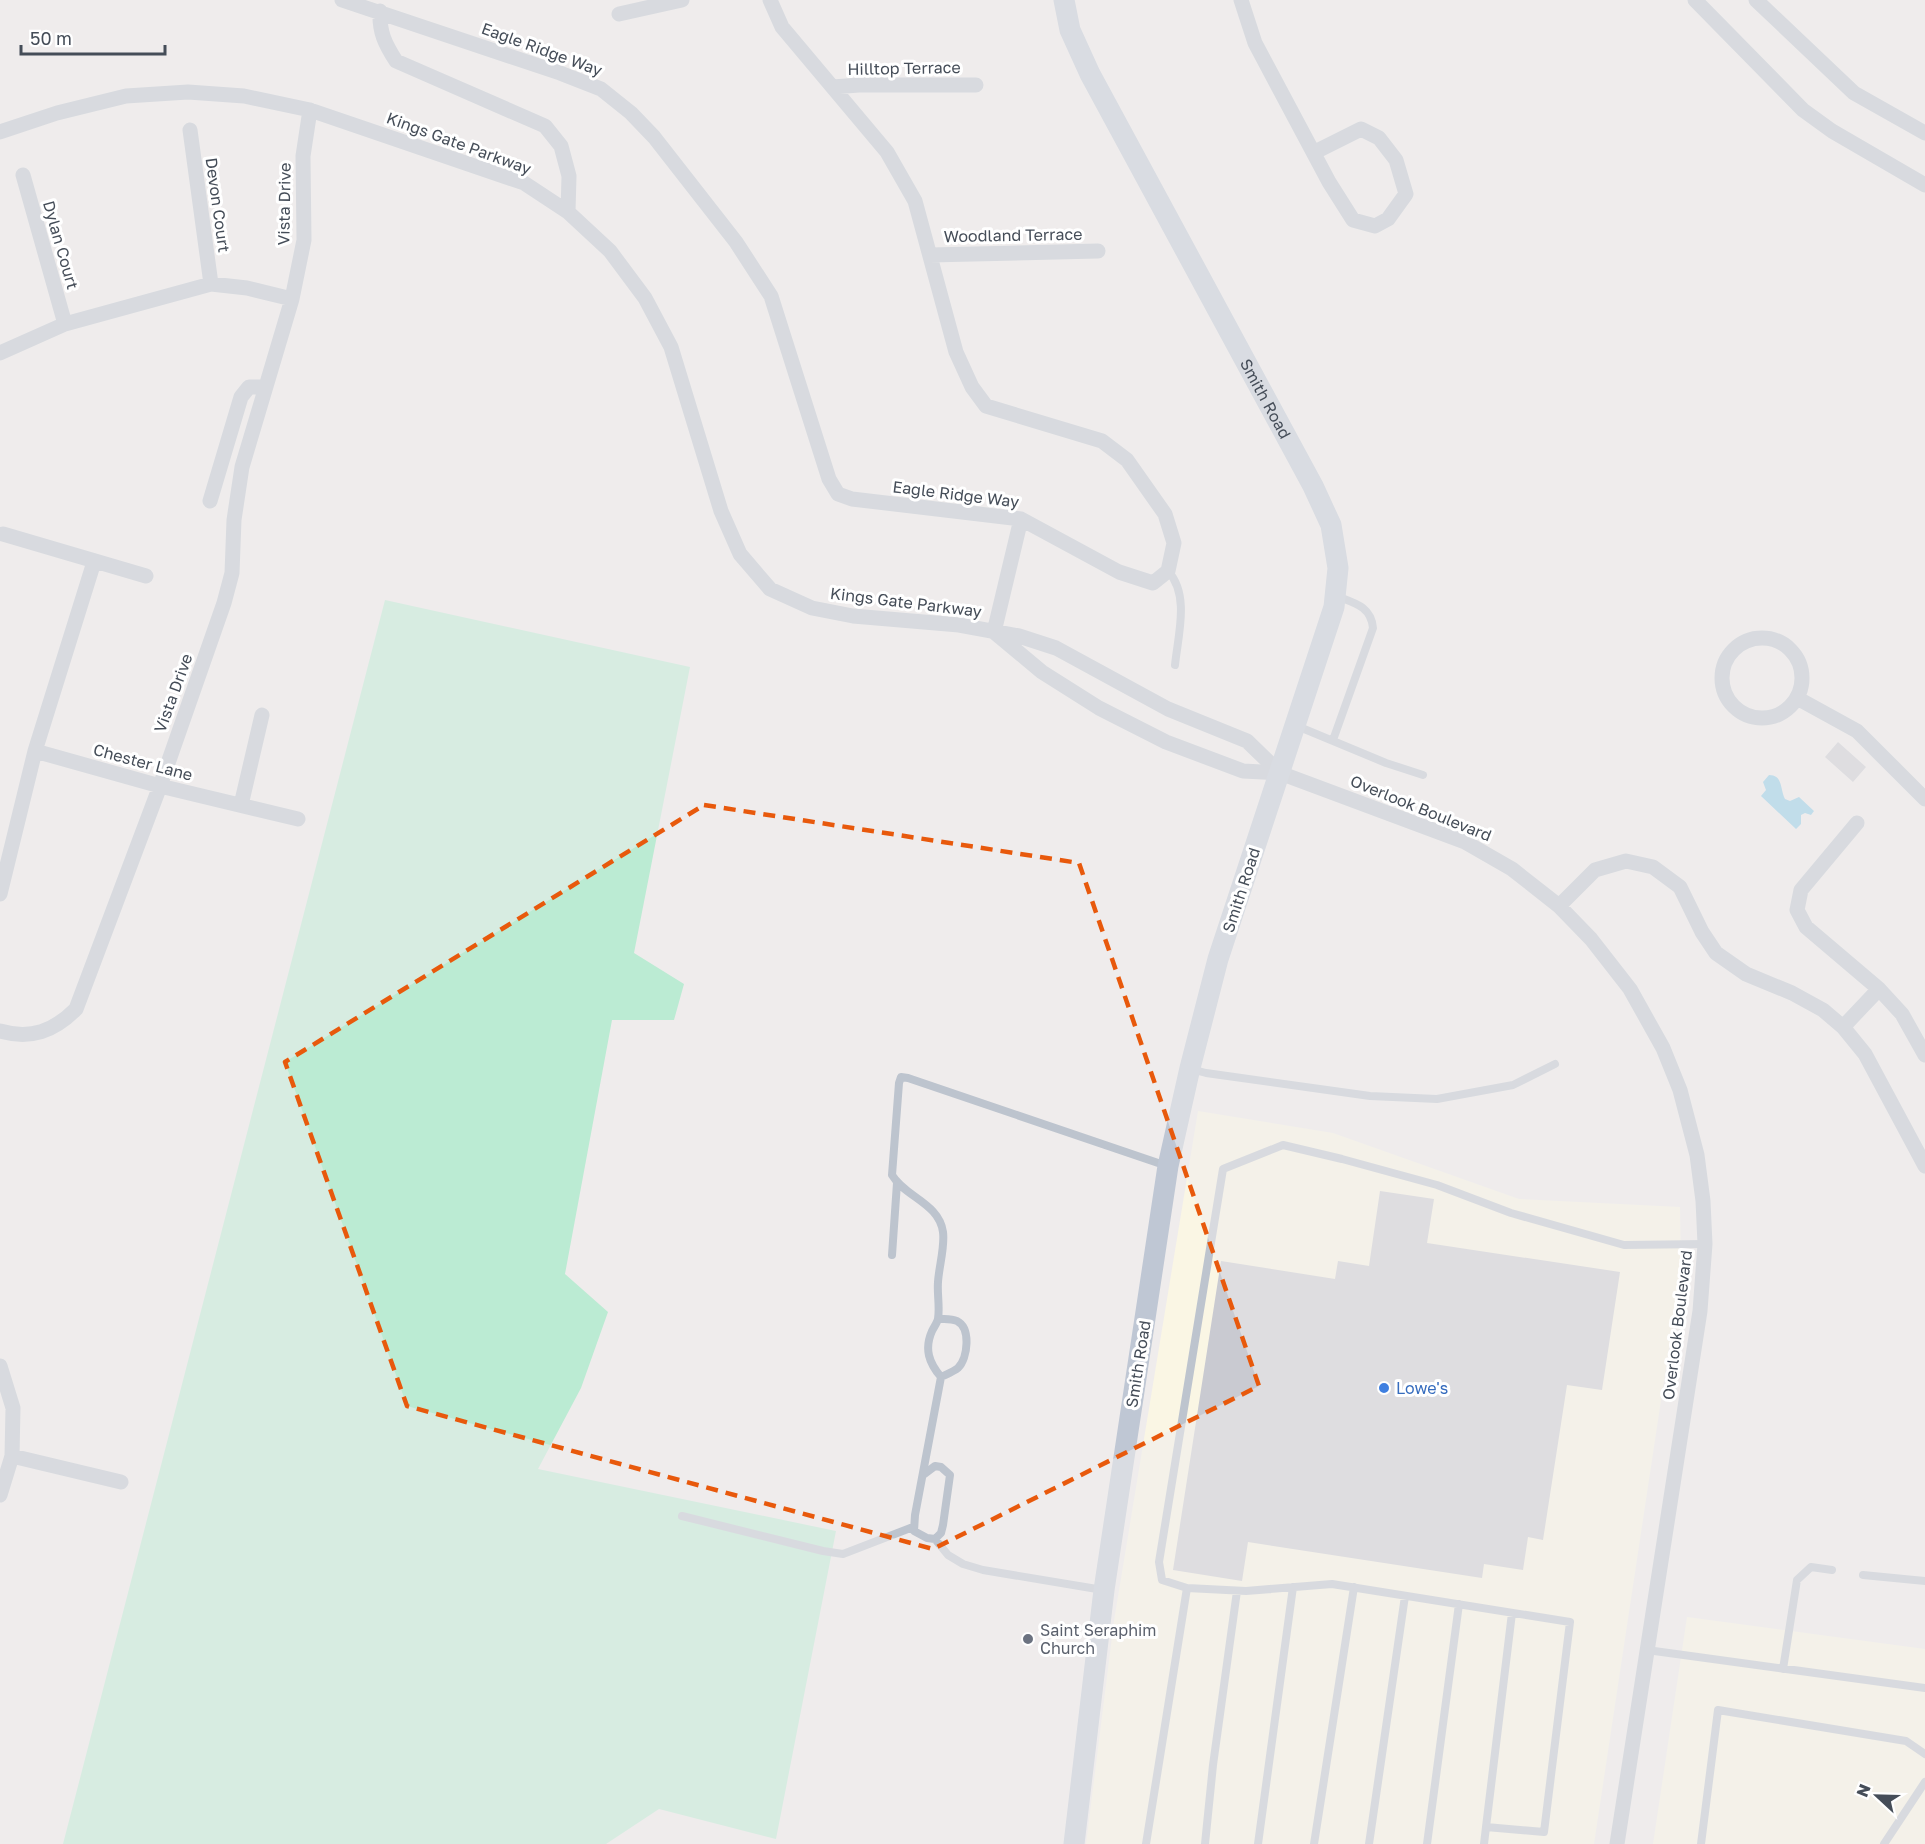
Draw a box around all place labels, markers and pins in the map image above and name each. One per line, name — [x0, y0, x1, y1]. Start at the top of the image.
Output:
place label: Lowe's — [1396, 1378, 1448, 1398]
marker: Lowe's — [1377, 1381, 1391, 1395]
place label: Saint Seraphim Church — [1040, 1620, 1156, 1658]
marker: Saint Seraphim Church — [1021, 1632, 1035, 1646]

